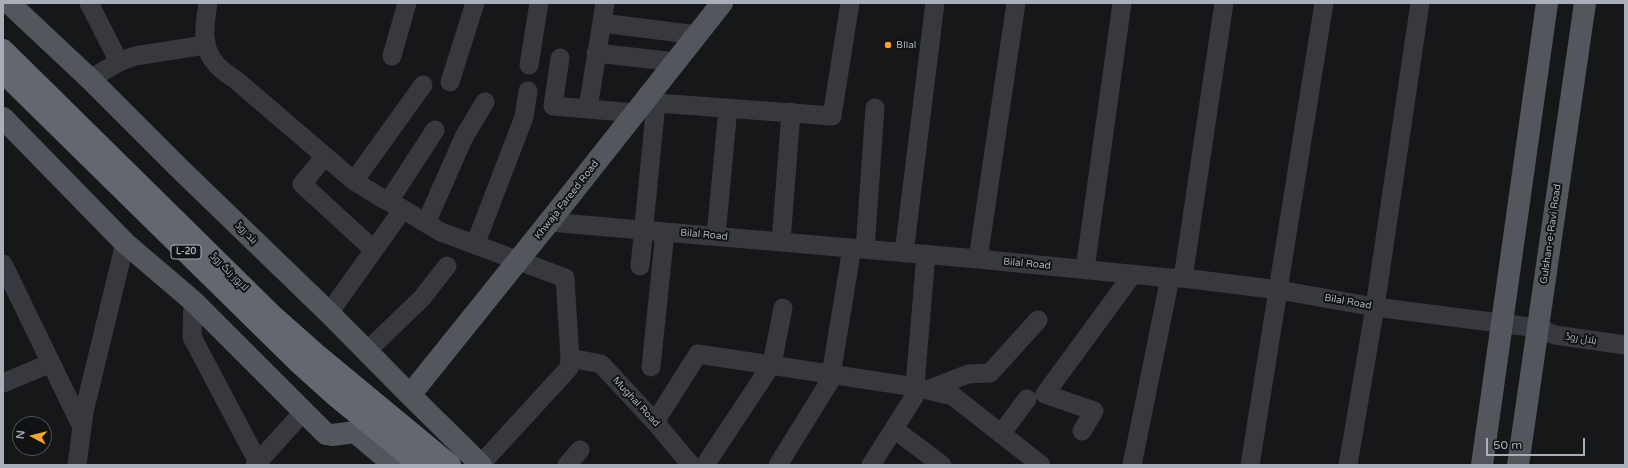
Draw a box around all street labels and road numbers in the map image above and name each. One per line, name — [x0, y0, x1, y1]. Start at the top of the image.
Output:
street label: Khwaja Fareed Road — [532, 158, 602, 242]
street label: Gulshan-e-Ravi Road — [1538, 183, 1564, 285]
street label: بند روڈ — [232, 219, 260, 247]
street label: Bilal Road — [680, 227, 728, 243]
road number: L-20 — [171, 245, 201, 259]
street label: لاہور رنگ روڈ — [207, 250, 251, 294]
street label: Bilal Road — [1003, 256, 1051, 272]
street label: Bilal Road — [1323, 292, 1373, 312]
street label: بلال روڈ — [1565, 331, 1597, 347]
street label: Mughal Road — [610, 375, 662, 429]

